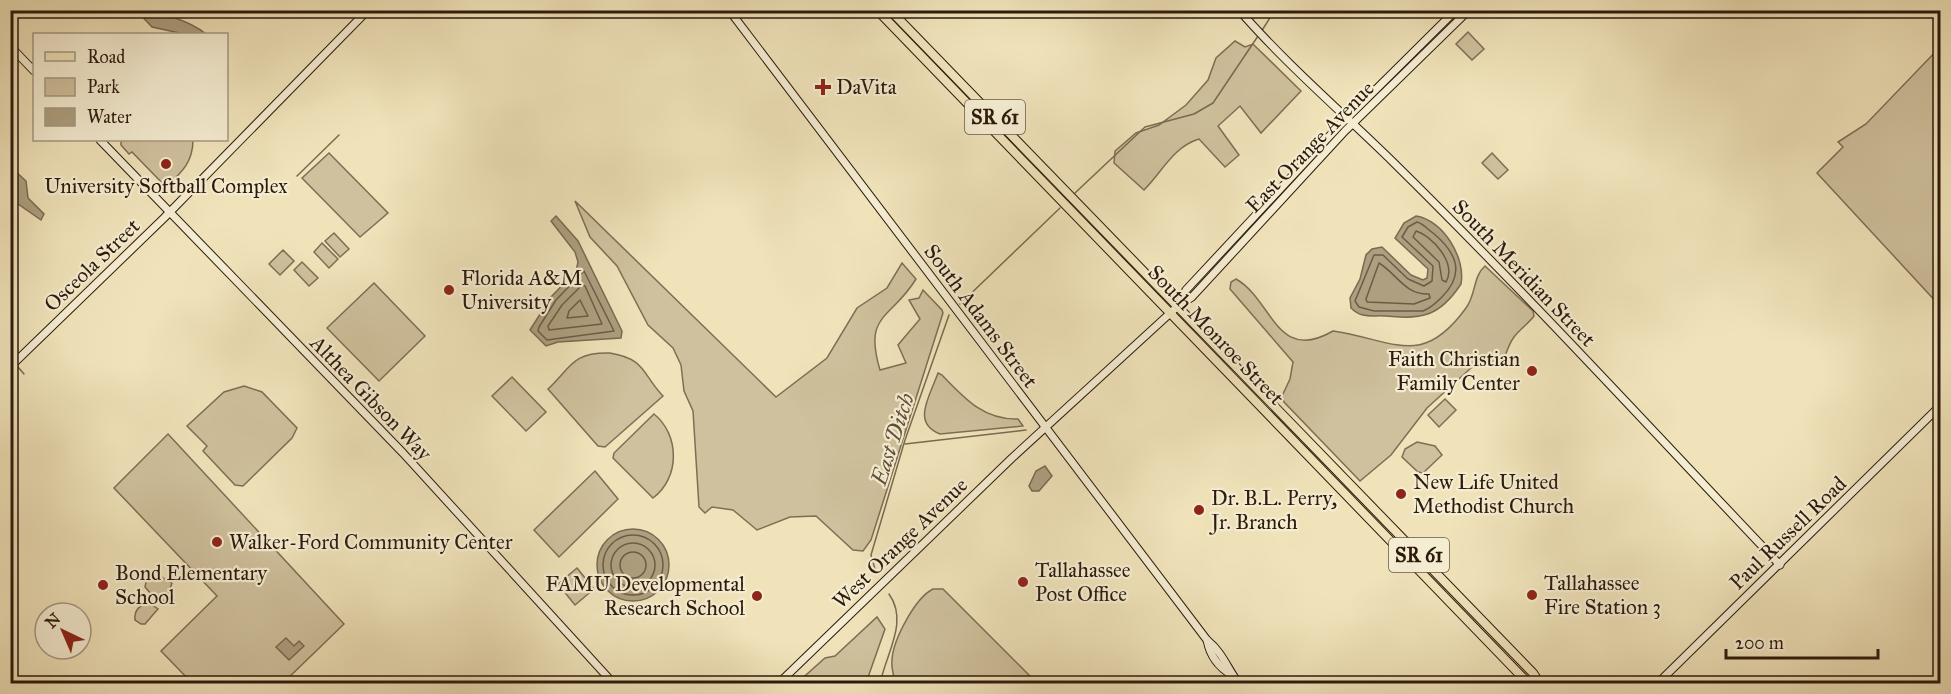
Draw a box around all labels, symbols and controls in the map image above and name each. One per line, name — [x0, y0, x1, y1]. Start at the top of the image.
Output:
legend — [33, 33, 228, 141]
text: Road — [87, 46, 125, 68]
place label: DaVita — [836, 74, 897, 100]
street label: East Orange Avenue — [1240, 75, 1380, 219]
text: Park — [87, 76, 120, 98]
marker: DaVita — [814, 78, 832, 96]
road number: SR 61 — [965, 100, 1025, 134]
text: Water — [87, 106, 132, 128]
marker: University Softball Complex — [159, 157, 173, 171]
place label: University Softball Complex — [44, 173, 288, 199]
street label: South Meridian Street — [1447, 194, 1601, 352]
street label: Osceola Street — [39, 212, 146, 317]
street label: South Adams Street — [919, 239, 1044, 393]
street label: South Monroe Street — [1142, 259, 1290, 411]
place label: Florida A&M University — [461, 265, 582, 315]
marker: Florida A&M University — [442, 283, 456, 297]
street label: Althea Gibson Way — [304, 329, 438, 467]
place label: Faith Christian Family Center — [1388, 346, 1520, 396]
marker: Faith Christian Family Center — [1525, 364, 1539, 378]
water label: East Ditch — [865, 389, 920, 490]
place label: New Life United Methodist Church — [1413, 469, 1575, 519]
street label: Paul Russell Road — [1724, 470, 1852, 595]
street label: West Orange Avenue — [827, 472, 973, 614]
place label: Dr. B.L. Perry, Jr. Branch — [1209, 485, 1337, 535]
marker: New Life United Methodist Church — [1394, 487, 1408, 501]
marker: Dr. B.L. Perry, Jr. Branch — [1192, 503, 1206, 517]
place label: Walker-Ford Community Center — [229, 529, 513, 555]
marker: Walker-Ford Community Center — [210, 535, 224, 549]
road number: SR 61 — [1389, 538, 1449, 572]
place label: Tallahassee Post Office — [1035, 557, 1131, 607]
place label: Bond Elementary School — [115, 560, 268, 610]
place label: Tallahassee Fire Station 3 — [1544, 570, 1661, 620]
place label: FAMU Developmental Research School — [545, 571, 745, 621]
marker: Tallahassee Post Office — [1016, 575, 1030, 589]
marker: Bond Elementary School — [96, 578, 110, 592]
marker: Tallahassee Fire Station 3 — [1525, 588, 1539, 602]
marker: FAMU Developmental Research School — [750, 589, 764, 603]
north arrow — [33, 601, 93, 661]
text: N — [41, 609, 65, 632]
scale bar — [1726, 622, 1878, 660]
text: 200 m — [1735, 632, 1784, 654]

